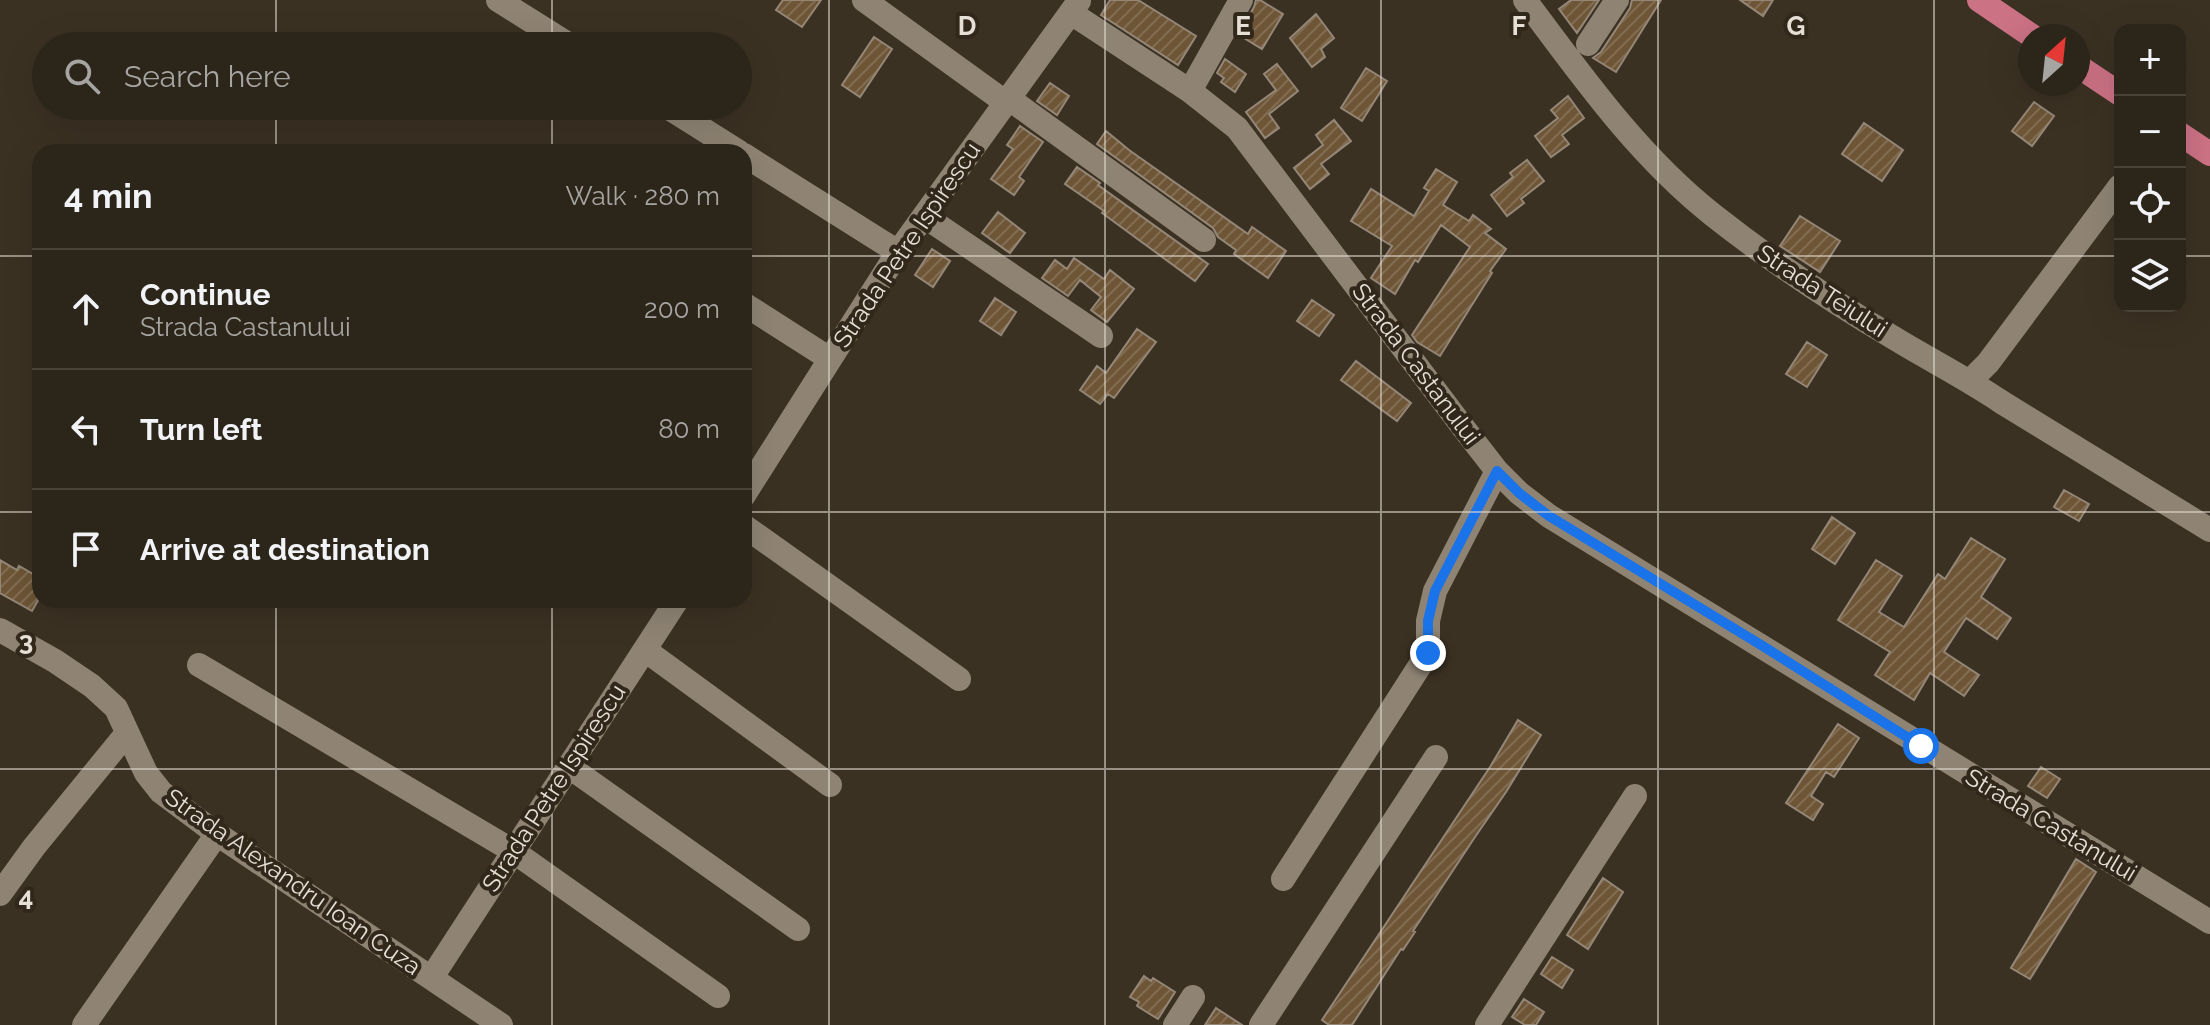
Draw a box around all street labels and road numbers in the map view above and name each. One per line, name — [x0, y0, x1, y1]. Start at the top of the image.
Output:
street label: Strada Petre Ispirescu — [827, 136, 986, 353]
street label: Strada Teiului — [1752, 238, 1893, 343]
street label: Strada Castanului — [1346, 277, 1487, 450]
street label: Strada Petre Ispirescu — [476, 679, 632, 897]
street label: Strada Castanului — [1960, 762, 2142, 887]
street label: Strada Alexandru Ioan Cuza — [160, 782, 427, 981]

